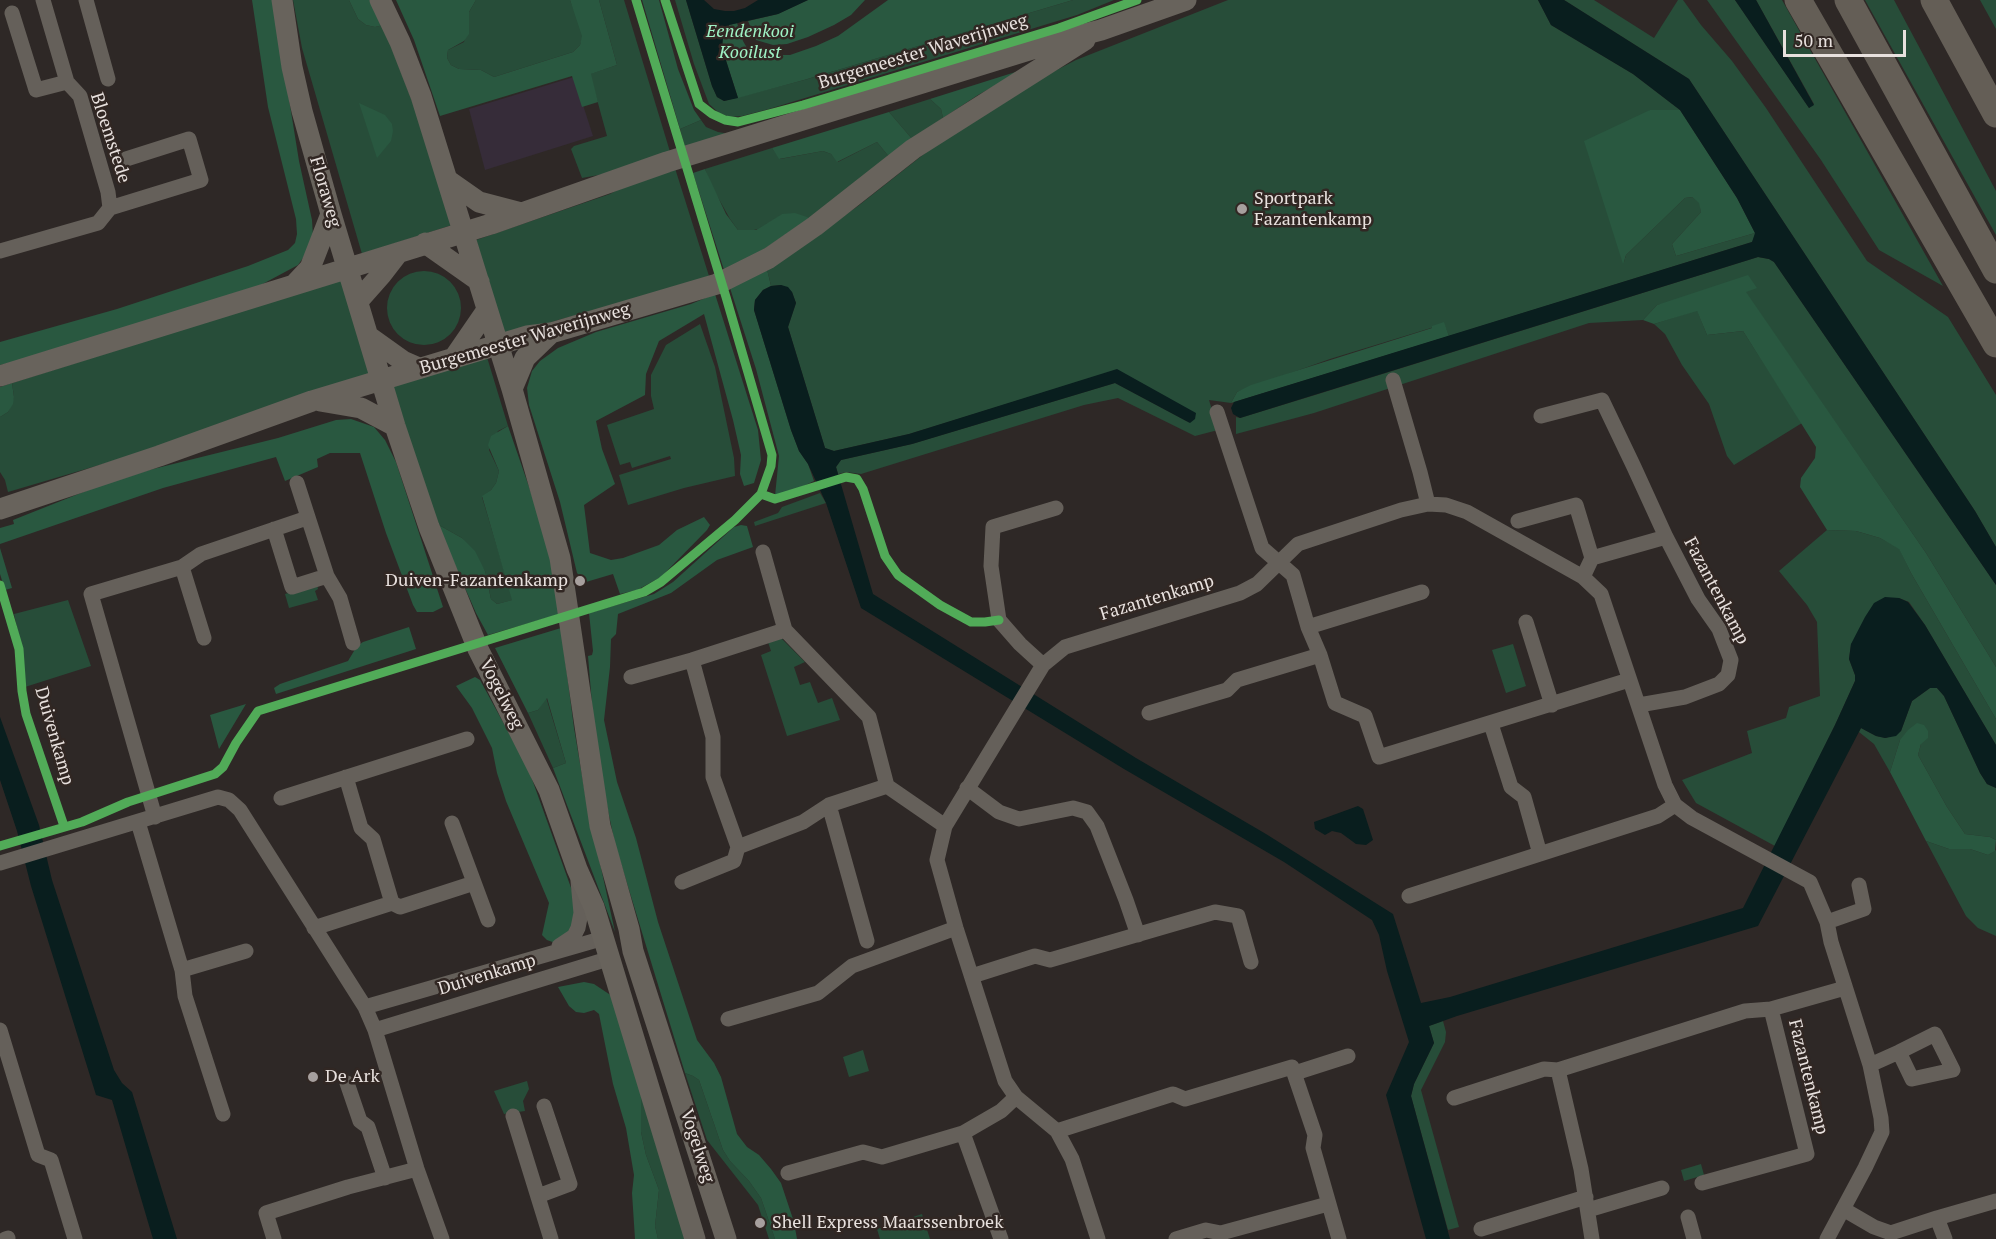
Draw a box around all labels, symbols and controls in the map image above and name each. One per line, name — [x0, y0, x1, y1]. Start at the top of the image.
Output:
street label: Burgemeester Waverijnweg — [816, 10, 1030, 94]
scale bar — [1786, 18, 1909, 56]
park label: Eendenkooi Kooilust — [706, 21, 794, 63]
text: 50 m — [1794, 28, 1833, 52]
street label: Bloemstede — [85, 90, 135, 186]
street label: Floraweg — [305, 154, 345, 230]
place label: Sportpark Fazantenkamp — [1254, 188, 1372, 230]
marker: Sportpark Fazantenkamp — [1235, 202, 1249, 216]
street label: Burgemeester Waverijnweg — [417, 299, 633, 379]
street label: Fazantenkamp — [1679, 534, 1753, 648]
place label: Duiven-Fazantenkamp — [385, 570, 568, 592]
street label: Fazantenkamp — [1097, 570, 1217, 626]
marker: Duiven-Fazantenkamp — [573, 574, 587, 588]
street label: Vogelweg — [474, 655, 528, 733]
street label: Duivenkamp — [30, 684, 78, 788]
street label: Duivenkamp — [435, 950, 539, 1000]
street label: Fazantenkamp — [1783, 1017, 1833, 1137]
place label: De Ark — [325, 1066, 380, 1088]
marker: De Ark — [306, 1070, 320, 1084]
street label: Vogelweg — [675, 1107, 719, 1185]
place label: Shell Express Maarssenbroek — [772, 1212, 1003, 1234]
marker: Shell Express Maarssenbroek — [753, 1216, 767, 1230]

